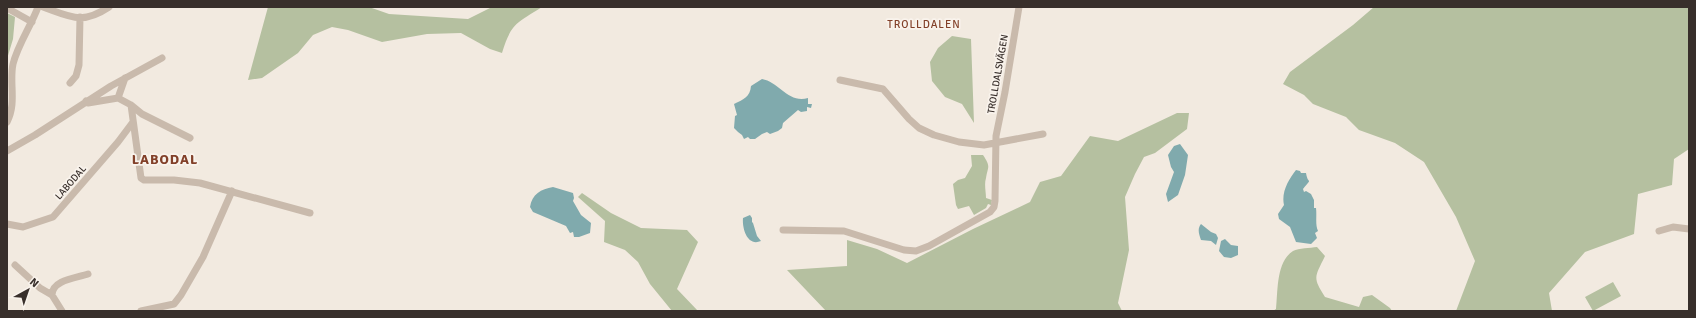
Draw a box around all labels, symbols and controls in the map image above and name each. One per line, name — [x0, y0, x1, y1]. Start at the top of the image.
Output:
district label: TROLLDALEN — [887, 18, 961, 31]
street label: TROLLDALSVÄGEN — [985, 33, 1011, 115]
district label: LABODAL — [132, 151, 198, 168]
street label: LABODAL — [53, 163, 89, 202]
north arrow — [8, 270, 48, 310]
text: N — [27, 275, 41, 290]

